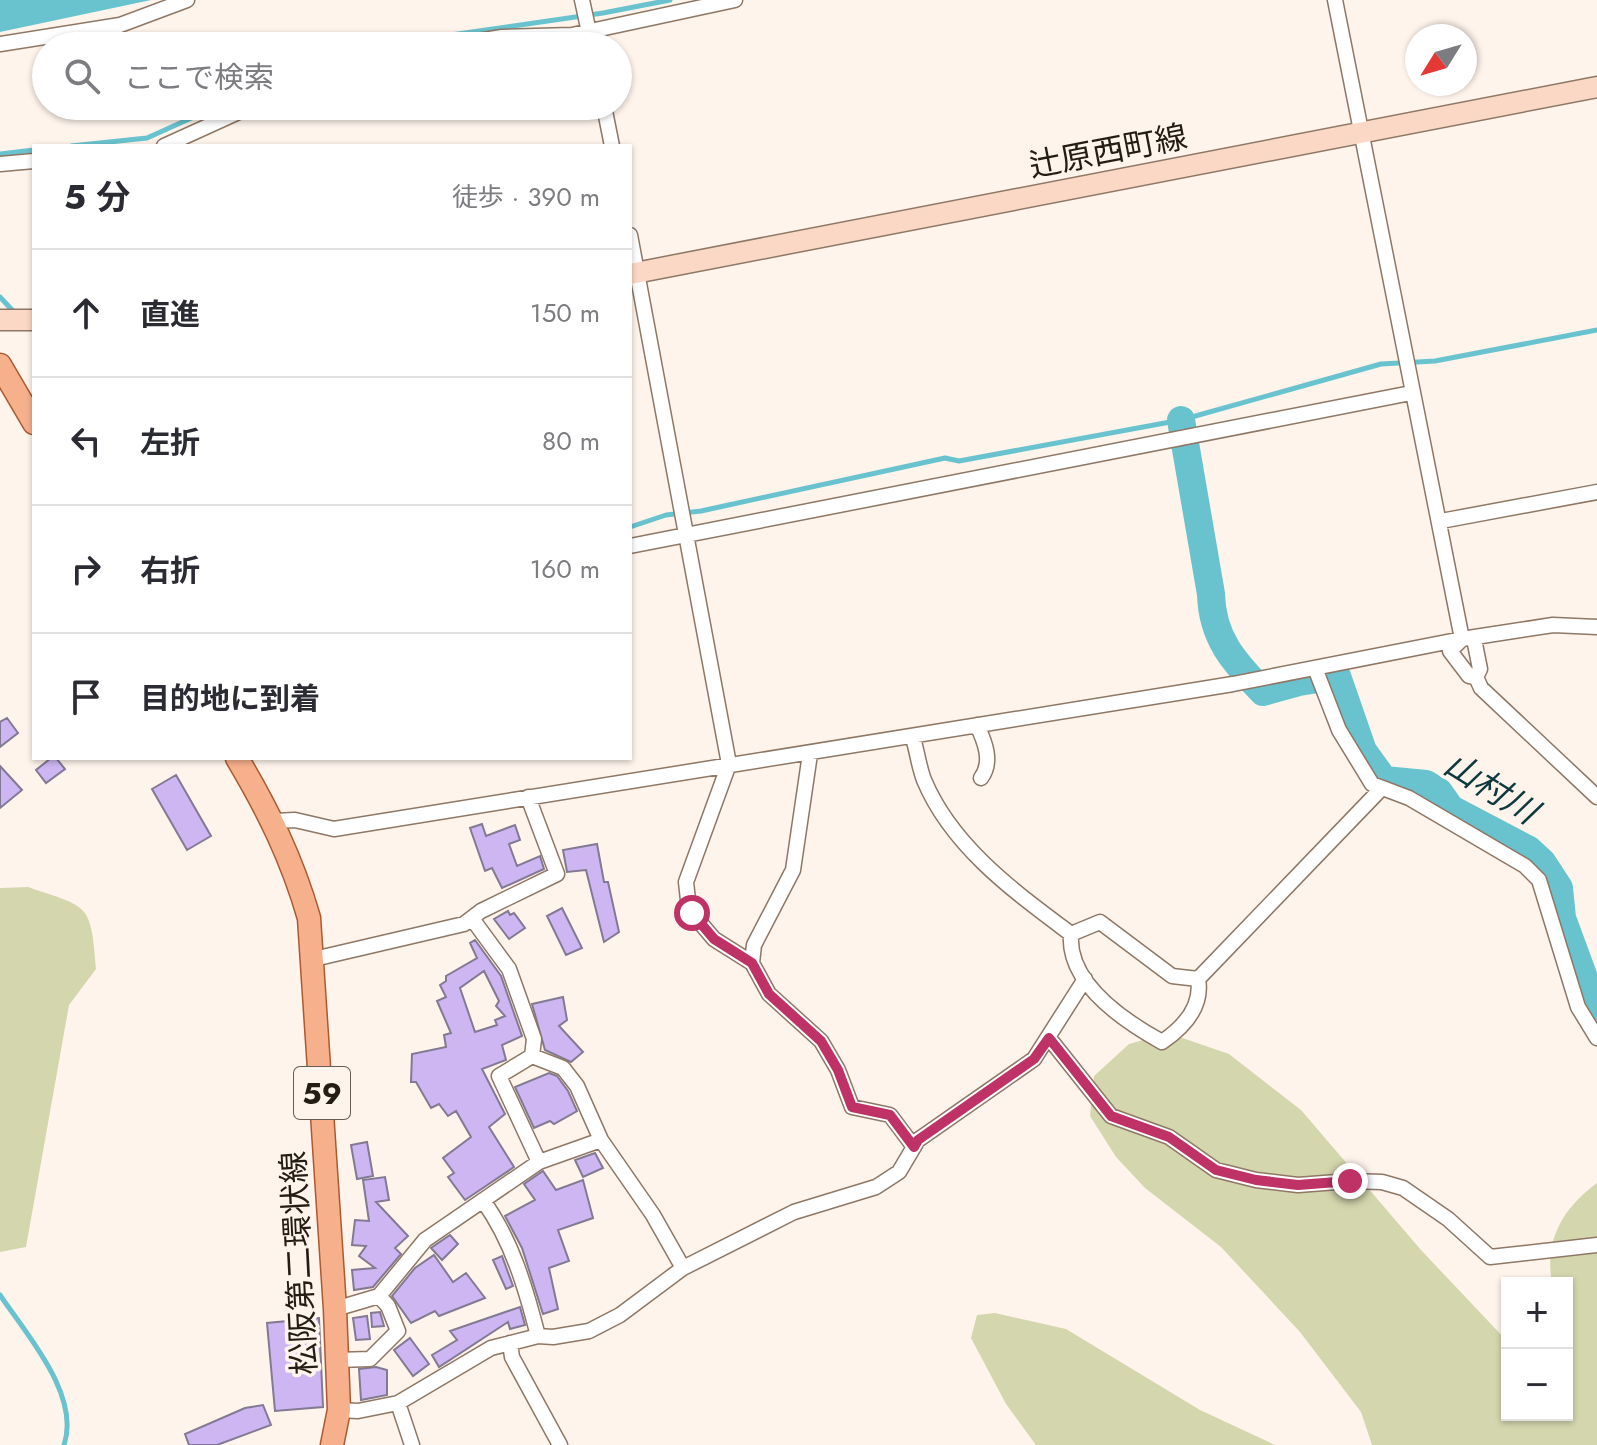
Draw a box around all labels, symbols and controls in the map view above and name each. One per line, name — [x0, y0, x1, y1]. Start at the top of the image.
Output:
north arrow — [1405, 24, 1477, 96]
search box — [32, 32, 632, 120]
icon: search — [60, 54, 104, 98]
text: ここで検索 — [124, 56, 274, 99]
street label: 辻原西町線 — [1025, 113, 1191, 189]
text: 5 分 — [64, 173, 130, 222]
text: 徒歩 · 390 m — [452, 178, 600, 216]
icon: ahead — [64, 291, 108, 335]
text: 直進 — [140, 293, 200, 336]
text: 150 m — [530, 294, 600, 332]
icon: left — [64, 419, 108, 463]
text: 左折 — [140, 421, 200, 464]
text: 80 m — [542, 422, 600, 460]
icon: right — [64, 547, 108, 591]
text: 右折 — [140, 549, 200, 592]
text: 160 m — [530, 550, 600, 588]
icon: arrive — [64, 675, 108, 719]
text: 目的地に到着 — [140, 677, 320, 720]
water label: 山村川 — [1435, 740, 1550, 837]
route start — [674, 895, 710, 931]
road number: 59 — [294, 1067, 350, 1119]
street label: 松阪第二環状線 — [270, 1150, 328, 1376]
route end — [1332, 1163, 1368, 1199]
map controls — [1501, 1277, 1573, 1421]
button: + — [1501, 1277, 1573, 1349]
button: − — [1501, 1349, 1573, 1421]

